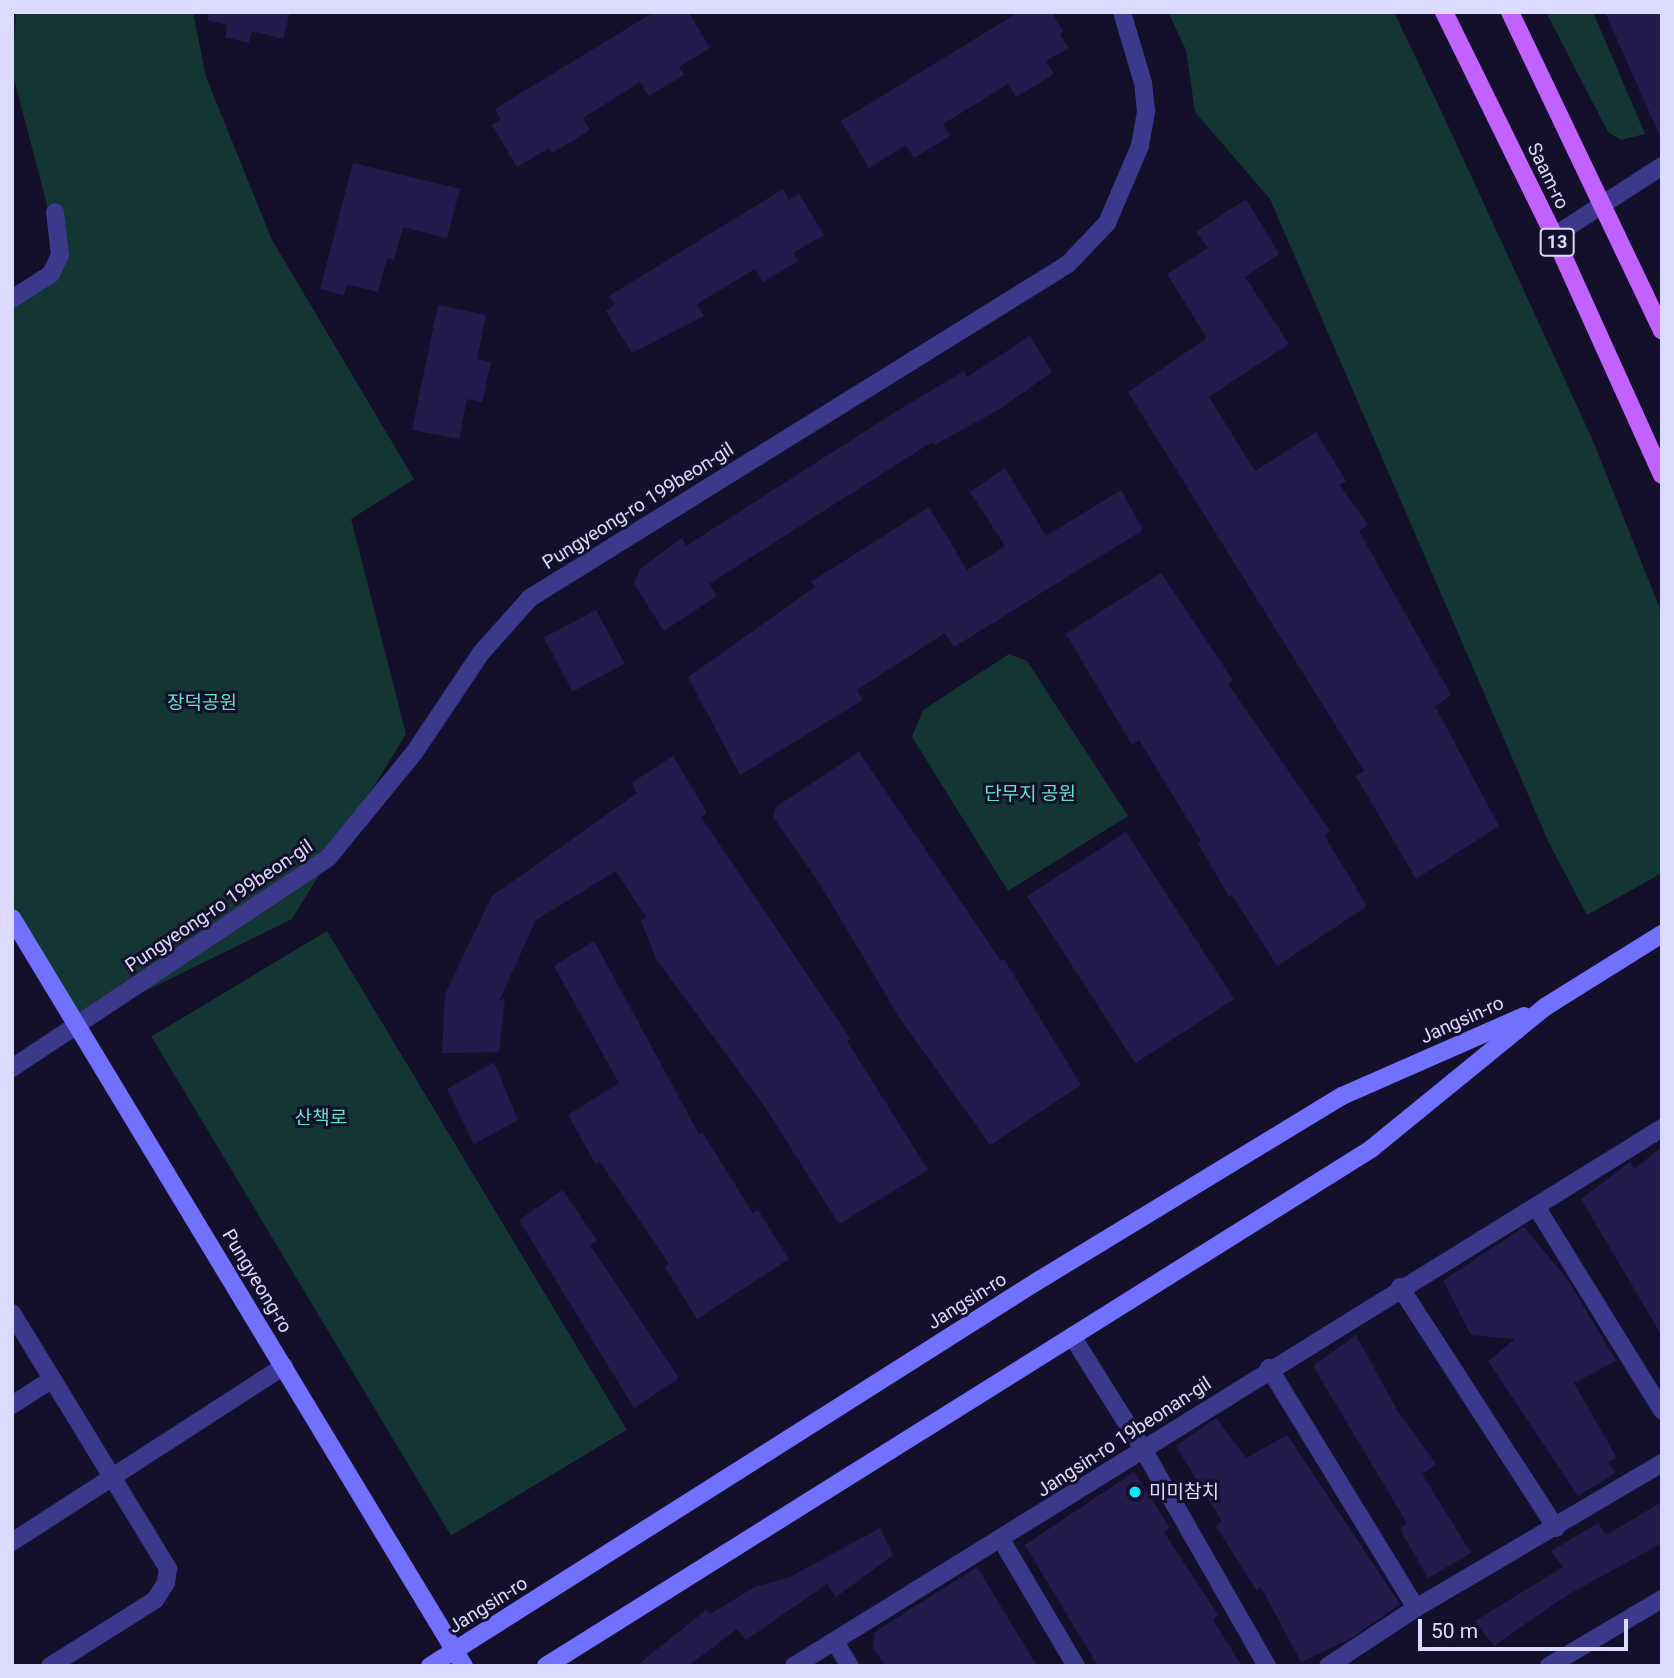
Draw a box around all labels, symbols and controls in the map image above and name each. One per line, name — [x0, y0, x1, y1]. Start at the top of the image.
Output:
street label: Saam-ro — [1522, 139, 1574, 213]
road number: 13 — [1540, 228, 1574, 256]
street label: Pungyeong-ro 199beon-gil — [538, 438, 738, 574]
park label: 장덕공원 — [167, 692, 237, 714]
park label: 단무지 공원 — [984, 783, 1076, 805]
street label: Pungyeong-ro 199beon-gil — [121, 835, 317, 977]
street label: Jangsin-ro — [1417, 991, 1507, 1049]
park label: 산책로 — [295, 1107, 347, 1129]
street label: Pungyeong-ro — [217, 1225, 297, 1337]
street label: Jangsin-ro — [923, 1268, 1011, 1334]
street label: Jangsin-ro 19beonan-gil — [1033, 1372, 1215, 1502]
place label: 미미참치 — [1149, 1481, 1219, 1503]
marker: 미미참치 — [1127, 1484, 1143, 1500]
street label: Jangsin-ro — [444, 1572, 532, 1638]
scale bar — [1422, 1604, 1632, 1648]
text: 50 m — [1431, 1619, 1478, 1643]

